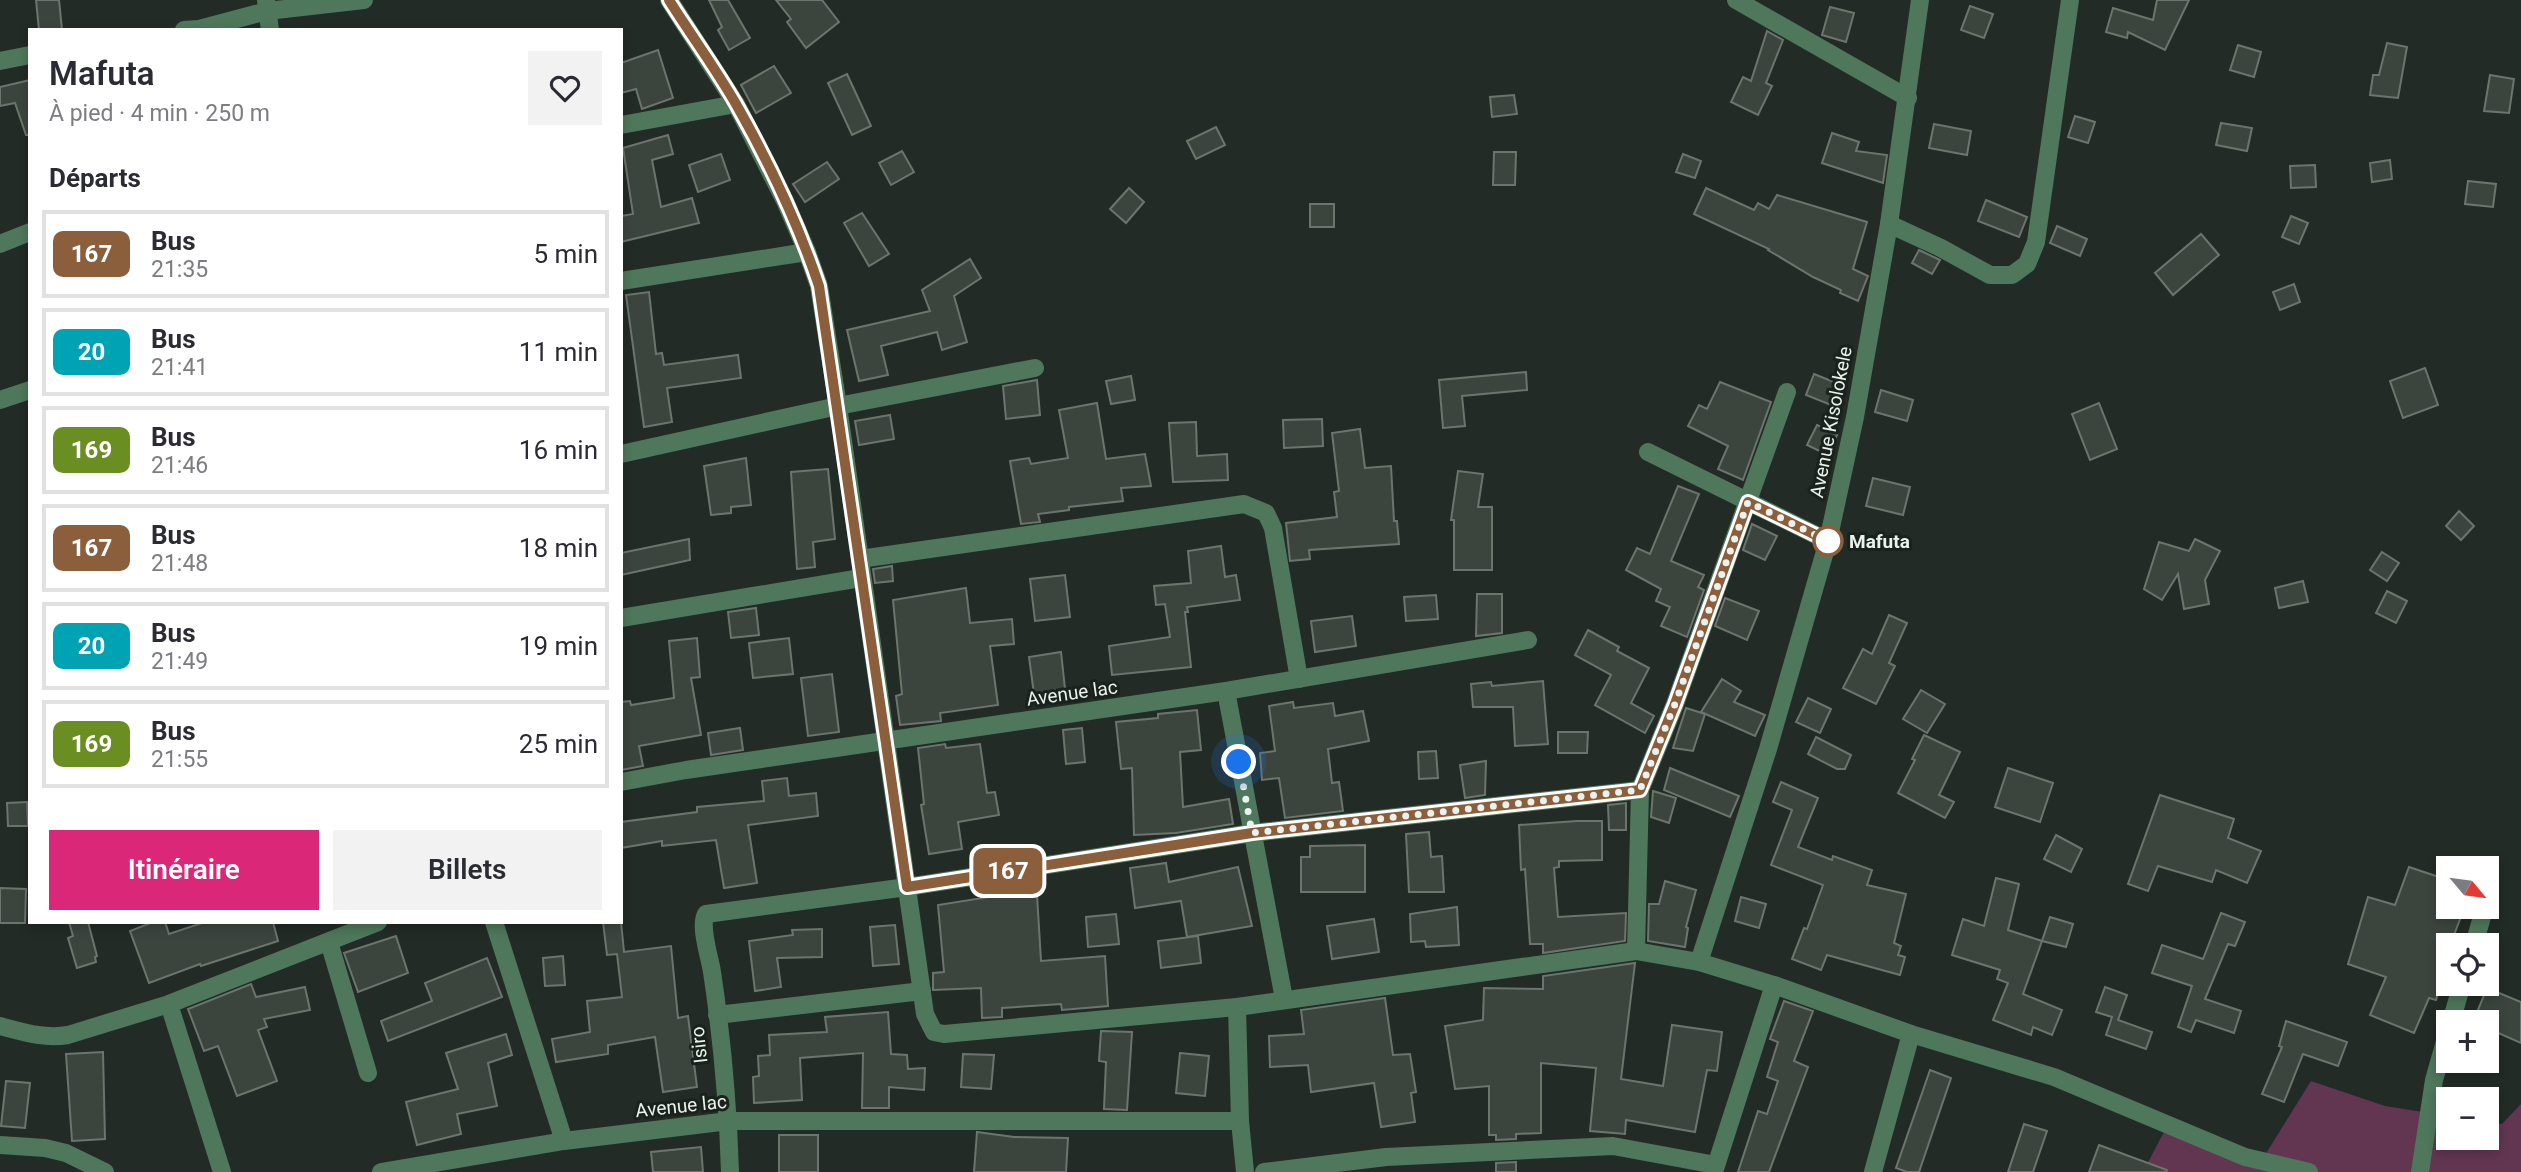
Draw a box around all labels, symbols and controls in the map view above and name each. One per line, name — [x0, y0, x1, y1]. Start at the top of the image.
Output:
button: heart — [528, 51, 602, 125]
text: Mafuta — [49, 54, 155, 93]
text: À pied · 4 min · 250 m — [49, 100, 270, 127]
text: Départs — [49, 163, 141, 193]
text: Bus — [151, 226, 196, 256]
text: 5 min — [533, 239, 598, 269]
text: 167 — [71, 240, 112, 268]
text: 21:35 — [151, 256, 208, 283]
text: Bus — [151, 324, 196, 354]
text: 11 min — [519, 337, 598, 367]
text: 20 — [78, 338, 105, 366]
street label: Avenue Kisolokele — [1805, 344, 1857, 500]
text: 21:41 — [151, 354, 208, 381]
text: Bus — [151, 422, 196, 452]
text: 16 min — [519, 435, 598, 465]
text: 169 — [71, 436, 112, 464]
text: 21:46 — [151, 452, 208, 479]
text: Bus — [151, 520, 196, 550]
marker: Mafuta — [1813, 526, 1843, 556]
place label: Mafuta — [1849, 530, 1910, 553]
text: 18 min — [519, 533, 598, 563]
text: 167 — [71, 534, 112, 562]
text: 21:48 — [151, 550, 208, 577]
text: Bus — [151, 618, 196, 648]
text: 19 min — [519, 631, 598, 661]
text: 20 — [78, 632, 105, 660]
text: 21:49 — [151, 648, 208, 675]
street label: Avenue lac — [1025, 675, 1119, 711]
text: Bus — [151, 716, 196, 746]
text: 25 min — [519, 729, 598, 759]
text: 169 — [71, 730, 112, 758]
your location — [1221, 744, 1256, 779]
text: 21:55 — [151, 746, 208, 773]
button: Itinéraire — [49, 830, 319, 910]
button: Billets — [333, 830, 602, 910]
line badge: 167 — [968, 848, 1048, 894]
north arrow — [2436, 856, 2499, 919]
map controls — [2436, 856, 2499, 1150]
text: 167 — [987, 857, 1029, 885]
button: locate — [2436, 933, 2499, 996]
button: + — [2436, 1010, 2499, 1073]
street label: Isiro — [686, 1026, 712, 1064]
button: − — [2436, 1087, 2499, 1150]
street label: Avenue lac — [634, 1090, 728, 1122]

